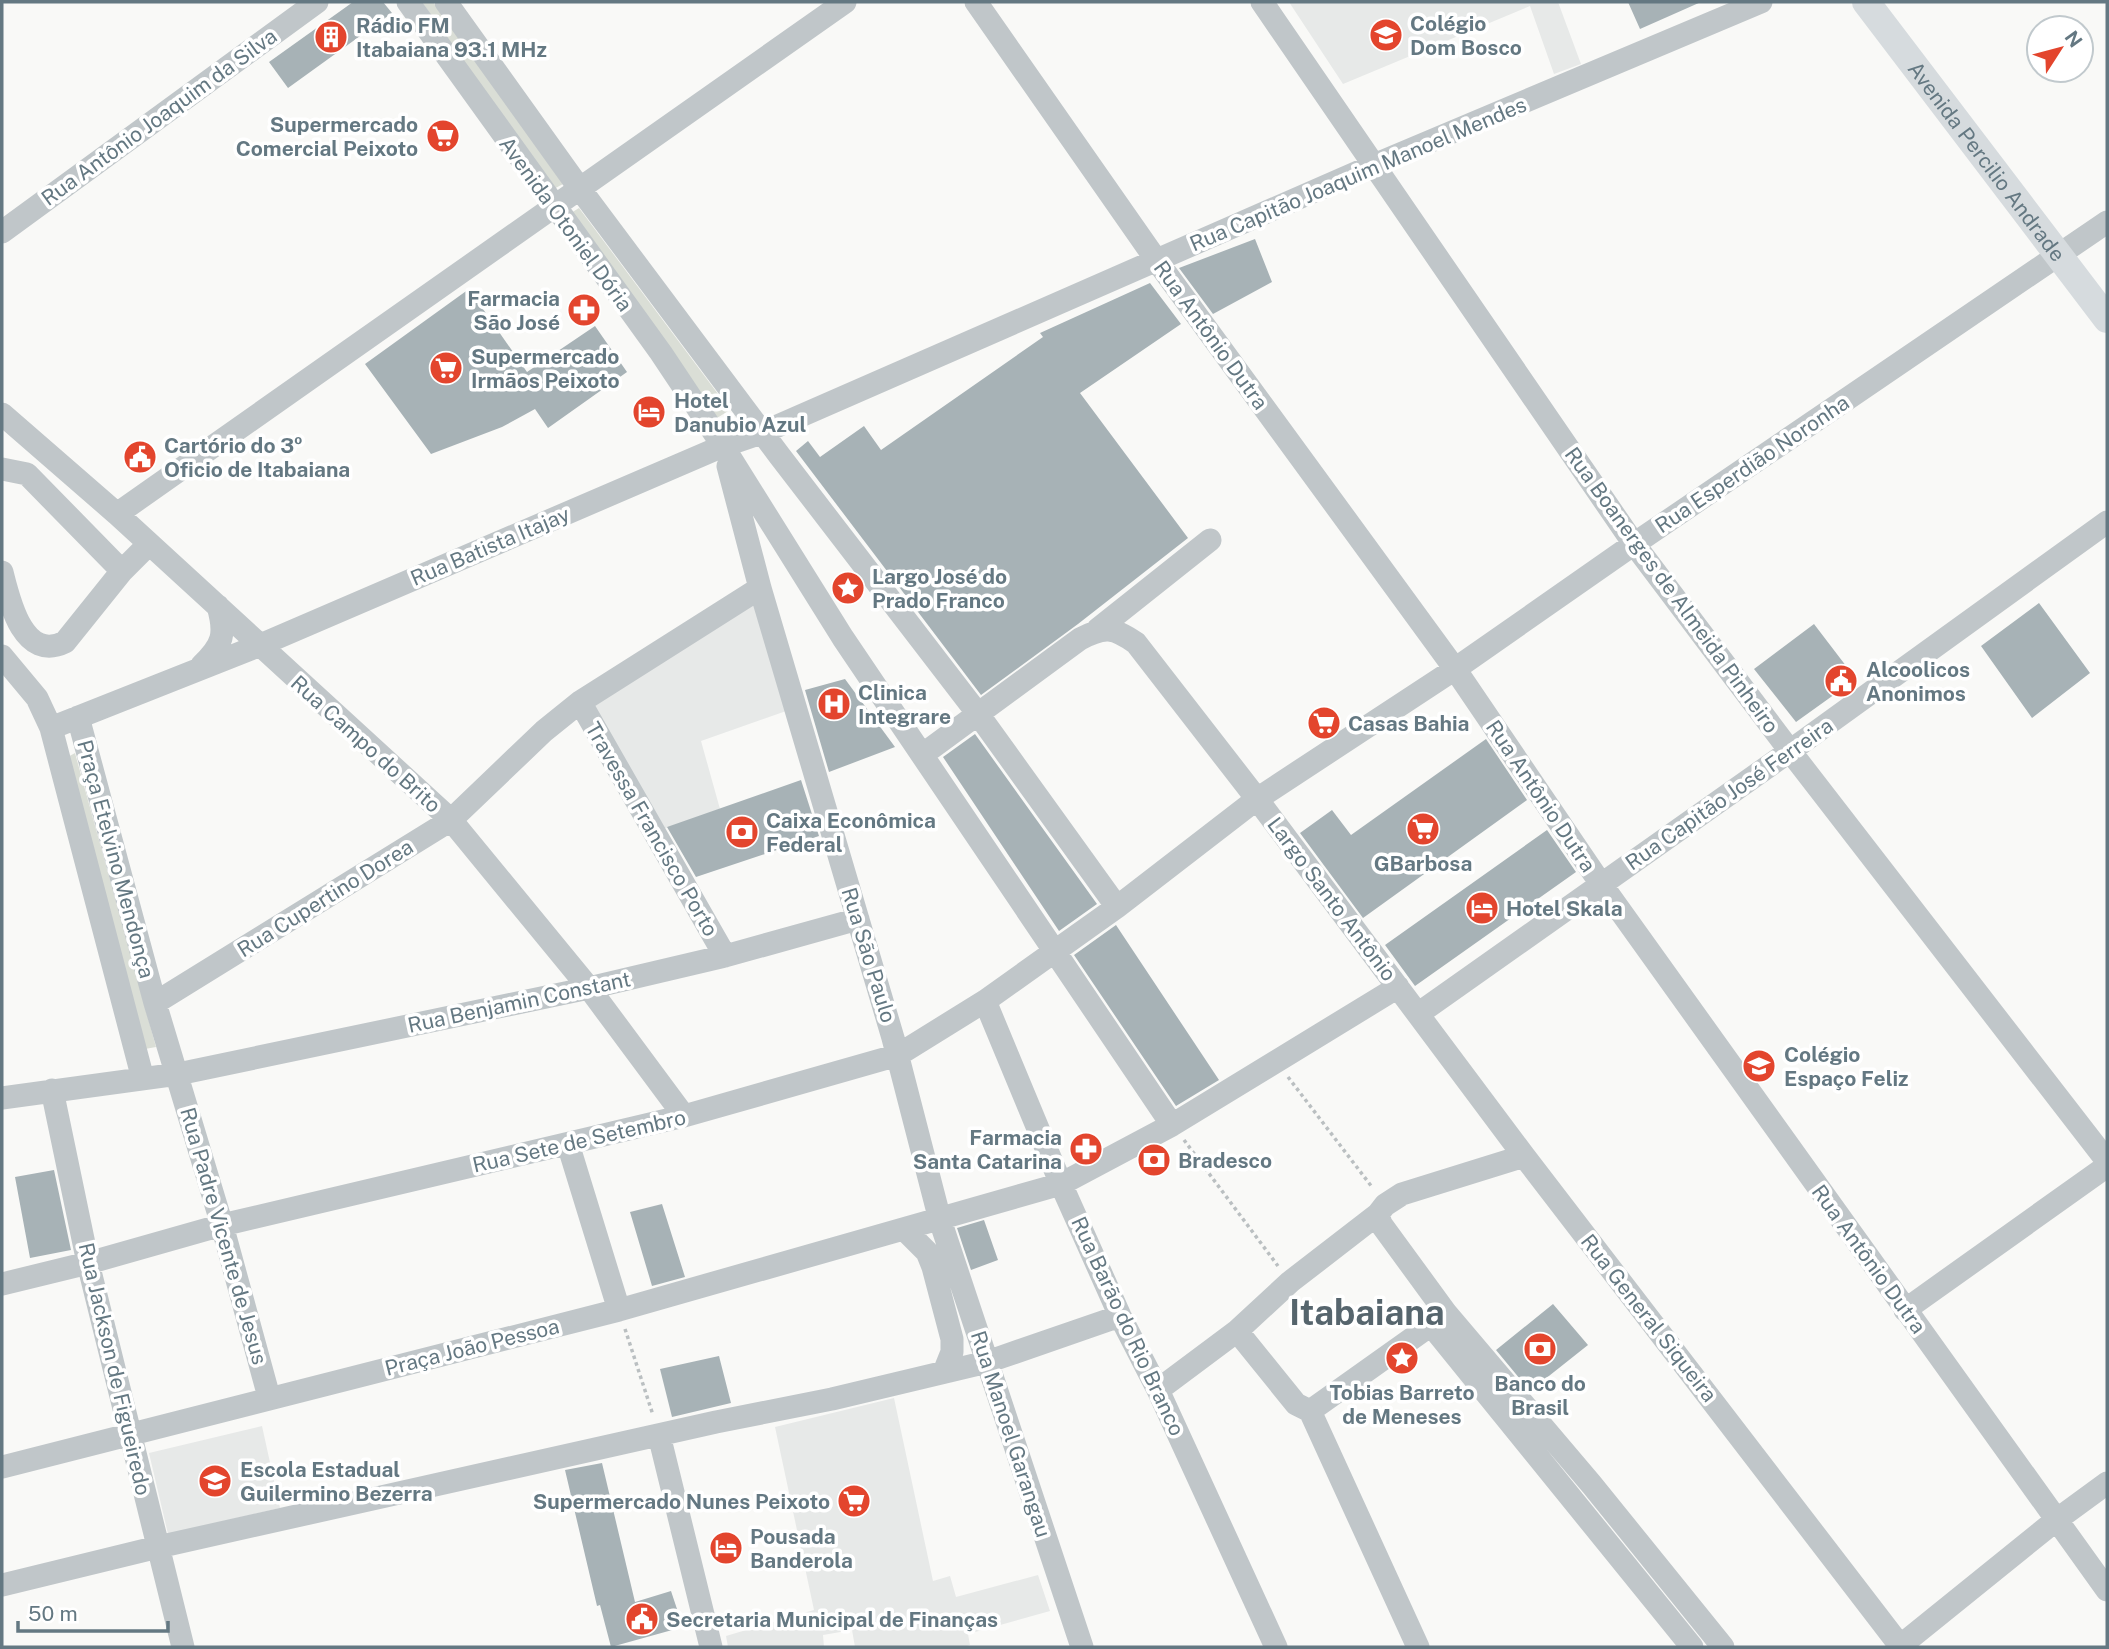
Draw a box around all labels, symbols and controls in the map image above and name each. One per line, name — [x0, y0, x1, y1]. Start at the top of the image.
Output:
place label: Colégio Dom Bosco — [1410, 11, 1522, 60]
place label: Rádio FM Itabaiana 93.1 MHz — [356, 13, 547, 62]
north arrow — [2025, 14, 2095, 84]
school or university icon: Colégio Dom Bosco — [1367, 16, 1405, 54]
building icon: Rádio FM Itabaiana 93.1 MHz — [312, 18, 350, 56]
street label: Rua Antônio Joaquim da Silva — [37, 23, 281, 211]
text: N — [2060, 27, 2087, 51]
street label: Avenida Percilio Andrade — [1903, 56, 2071, 266]
street label: Rua Capitão Joaquim Manoel Mendes — [1186, 92, 1530, 256]
place label: Supermercado Comercial Peixoto — [236, 112, 418, 161]
supermarket icon: Supermercado Comercial Peixoto — [424, 117, 462, 155]
street label: Avenida Otoniel Dória — [494, 132, 638, 316]
street label: Rua Antônio Dutra — [1149, 256, 1273, 414]
place label: Farmacia São José — [467, 286, 560, 335]
pharmacy icon: Farmacia São José — [565, 291, 603, 329]
place label: Supermercado Irmãos Peixoto — [471, 344, 620, 393]
supermarket icon: Supermercado Irmãos Peixoto — [427, 349, 465, 387]
place label: Hotel Danubio Azul — [674, 388, 806, 437]
street label: Rua Esperdião Noronha — [1650, 390, 1854, 538]
hotel icon: Hotel Danubio Azul — [630, 393, 668, 431]
place label: Cartório do 3º Oficio de Itabaiana — [164, 433, 350, 482]
public building icon: Cartório do 3º Oficio de Itabaiana — [121, 438, 159, 476]
street label: Rua Boanerges de Almeida Pinheiro — [1560, 442, 1784, 738]
street label: Rua Batista Itajay — [407, 501, 573, 591]
place label: Largo José do Prado Franco — [872, 564, 1007, 613]
place icon: Largo José do Prado Franco — [829, 569, 867, 607]
place label: Alcoolicos Anonimos — [1866, 657, 1970, 706]
public building icon: Alcoolicos Anonimos — [1822, 662, 1860, 700]
street label: Rua Campo do Brito — [286, 670, 446, 818]
place label: Clinica Integrare — [858, 680, 951, 729]
hospital icon: Clinica Integrare — [815, 685, 853, 723]
supermarket icon: Casas Bahia — [1305, 704, 1343, 742]
place label: Casas Bahia — [1348, 711, 1469, 736]
street label: Rua Capitão José Ferreira — [1620, 713, 1838, 875]
street label: Rua Antônio Dutra — [1481, 715, 1601, 877]
street label: Travessa Francisco Porto — [580, 717, 724, 941]
street label: Praça Etelvino Mendonça — [72, 737, 160, 981]
place label: Caixa Econômica Federal — [766, 808, 936, 857]
supermarket icon: GBarbosa — [1404, 810, 1442, 848]
street label: Largo Santo Antônio — [1262, 812, 1402, 986]
bank icon: Caixa Econômica Federal — [723, 813, 761, 851]
street label: Rua Cupertino Dorea — [233, 834, 417, 962]
place label: GBarbosa — [1374, 851, 1472, 876]
street label: Rua São Paulo — [837, 884, 901, 1026]
hotel icon: Hotel Skala — [1463, 889, 1501, 927]
place label: Hotel Skala — [1506, 896, 1623, 921]
street label: Rua Benjamin Constant — [405, 966, 633, 1038]
place label: Colégio Espaço Feliz — [1784, 1042, 1909, 1091]
school or university icon: Colégio Espaço Feliz — [1740, 1047, 1778, 1085]
street label: Rua Sete de Setembro — [470, 1104, 688, 1178]
street label: Rua Padre Vicente de Jesus — [175, 1105, 273, 1367]
place label: Farmacia Santa Catarina — [913, 1125, 1062, 1174]
pharmacy icon: Farmacia Santa Catarina — [1067, 1130, 1105, 1168]
bank icon: Bradesco — [1135, 1141, 1173, 1179]
place label: Bradesco — [1178, 1148, 1272, 1173]
street label: Rua Antônio Dutra — [1807, 1180, 1931, 1338]
street label: Rua Barão do Rio Branco — [1066, 1212, 1190, 1440]
street label: Rua General Siqueira — [1576, 1229, 1722, 1407]
street label: Rua Jackson de Figueiredo — [74, 1240, 156, 1498]
district label: Itabaiana — [1289, 1292, 1445, 1333]
street label: Praça João Pessoa — [382, 1313, 562, 1381]
street label: Rua Manoel Garangau — [966, 1328, 1056, 1540]
bank icon: Banco do Brasil — [1521, 1330, 1559, 1368]
place icon: Tobias Barreto de Meneses — [1383, 1339, 1421, 1377]
place label: Banco do Brasil — [1494, 1371, 1586, 1420]
place label: Tobias Barreto de Meneses — [1329, 1380, 1475, 1429]
place label: Escola Estadual Guilermino Bezerra — [240, 1457, 433, 1506]
school or university icon: Escola Estadual Guilermino Bezerra — [196, 1462, 234, 1500]
supermarket icon: Supermercado Nunes Peixoto — [835, 1482, 873, 1520]
place label: Supermercado Nunes Peixoto — [533, 1489, 830, 1514]
place label: Pousada Banderola — [750, 1524, 853, 1573]
hotel icon: Pousada Banderola — [707, 1529, 745, 1567]
scale bar — [18, 1590, 168, 1634]
public building icon: Secretaria Municipal de Finanças — [623, 1600, 661, 1638]
text: 50 m — [28, 1601, 78, 1626]
place label: Secretaria Municipal de Finanças — [666, 1607, 998, 1632]

